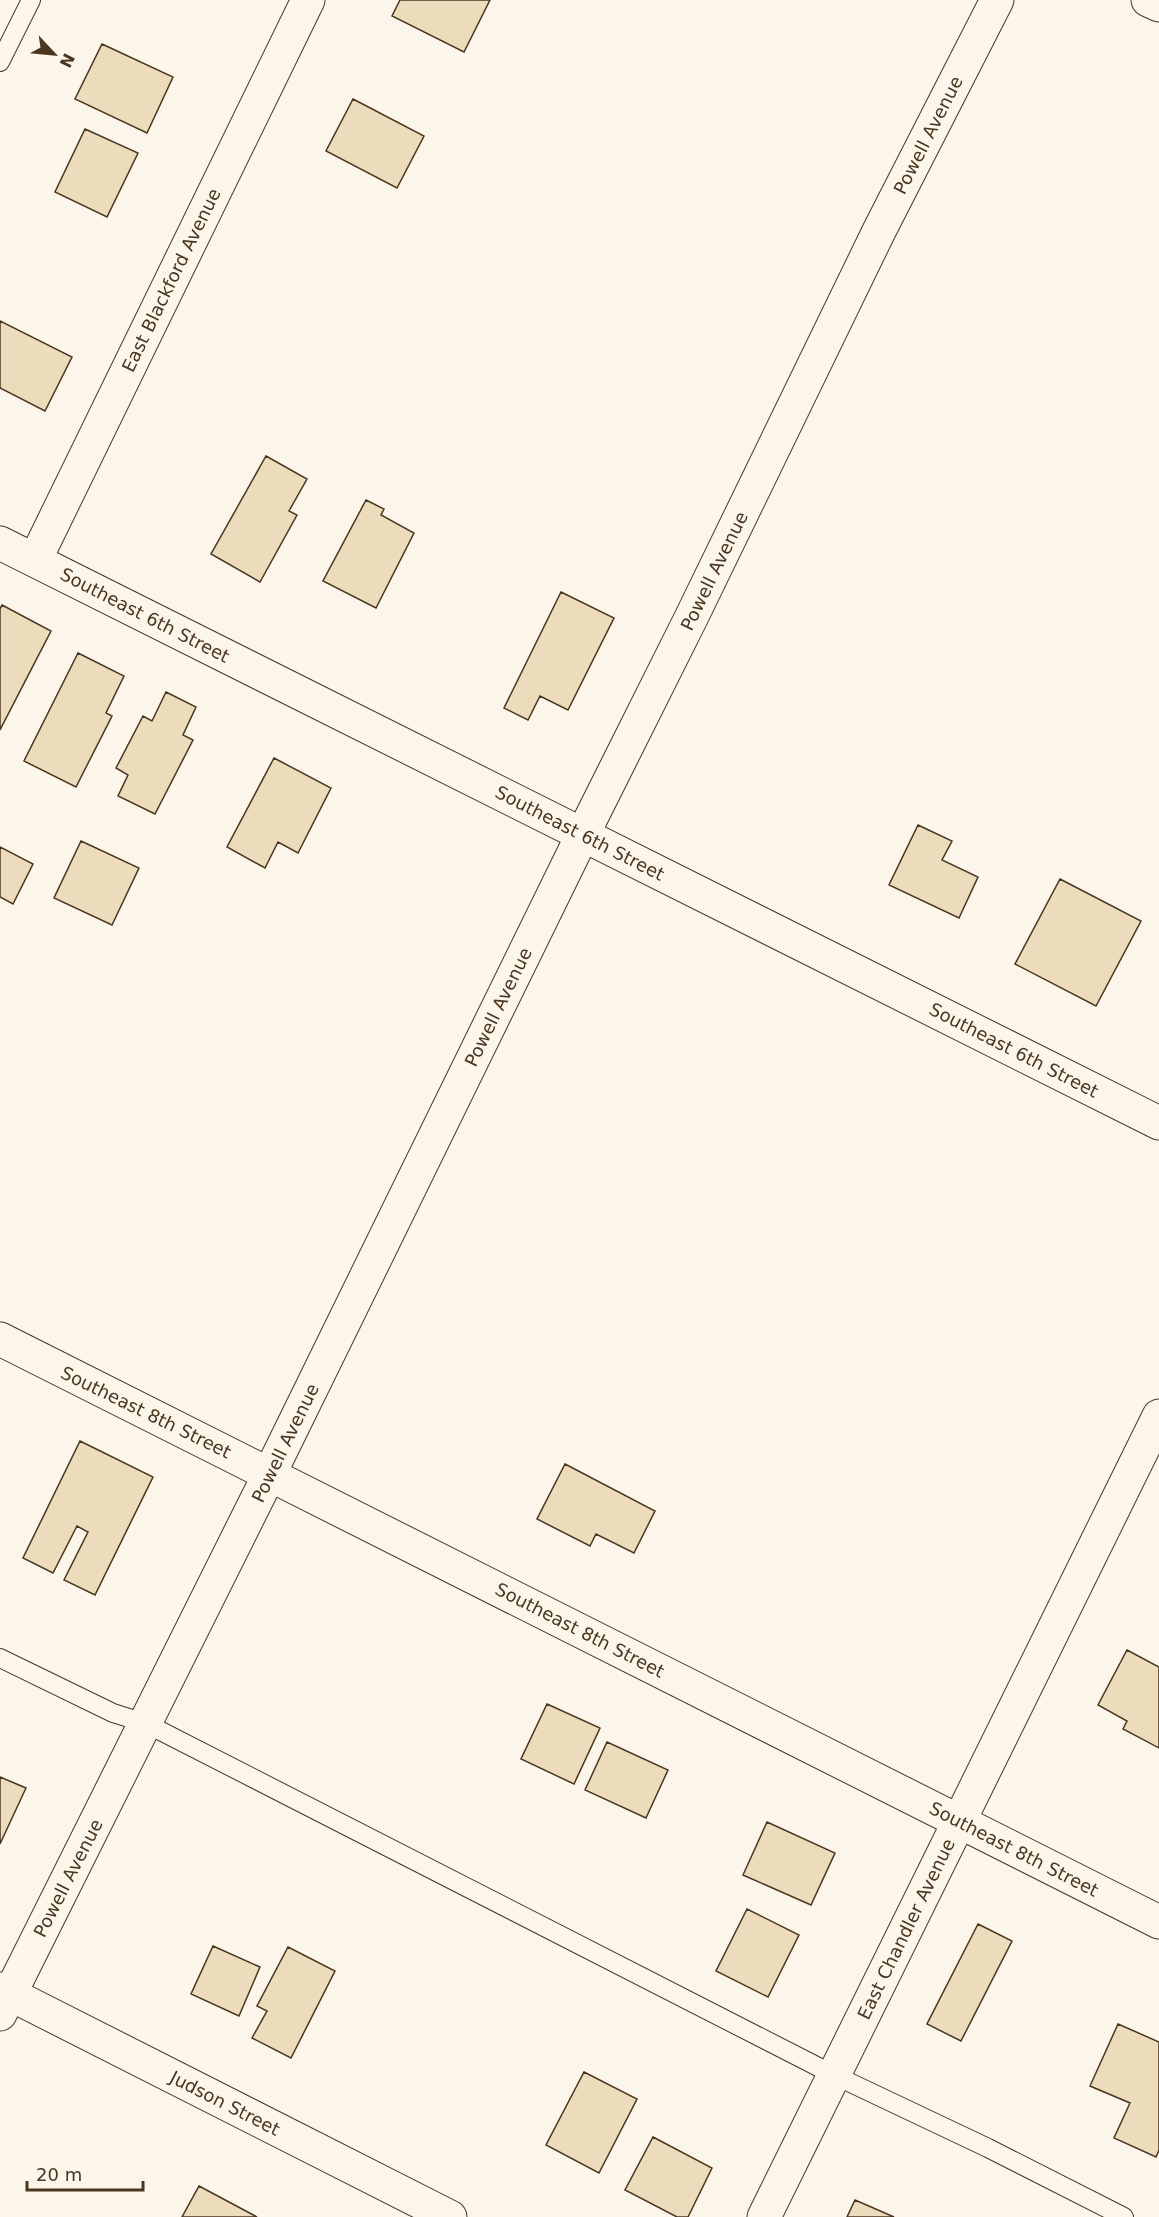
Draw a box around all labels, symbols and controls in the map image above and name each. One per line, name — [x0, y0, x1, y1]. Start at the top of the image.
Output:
north arrow — [24, 24, 84, 84]
text: N — [56, 50, 79, 71]
street label: Powell Avenue — [889, 72, 967, 198]
street label: East Blackford Avenue — [117, 185, 225, 375]
street label: Powell Avenue — [676, 508, 752, 634]
street label: Southeast 6th Street — [57, 563, 233, 667]
street label: Southeast 6th Street — [492, 781, 668, 885]
street label: Powell Avenue — [460, 944, 536, 1070]
street label: Southeast 6th Street — [926, 998, 1102, 1102]
street label: Southeast 8th Street — [57, 1362, 235, 1462]
street label: Powell Avenue — [247, 1380, 323, 1506]
street label: Southeast 8th Street — [492, 1578, 668, 1682]
street label: Southeast 8th Street — [926, 1797, 1102, 1901]
street label: Powell Avenue — [29, 1815, 107, 1941]
street label: East Chandler Avenue — [853, 1835, 959, 2023]
street label: Judson Street — [166, 2066, 283, 2140]
scale bar — [27, 2154, 142, 2192]
text: 20 m — [36, 2164, 82, 2185]

